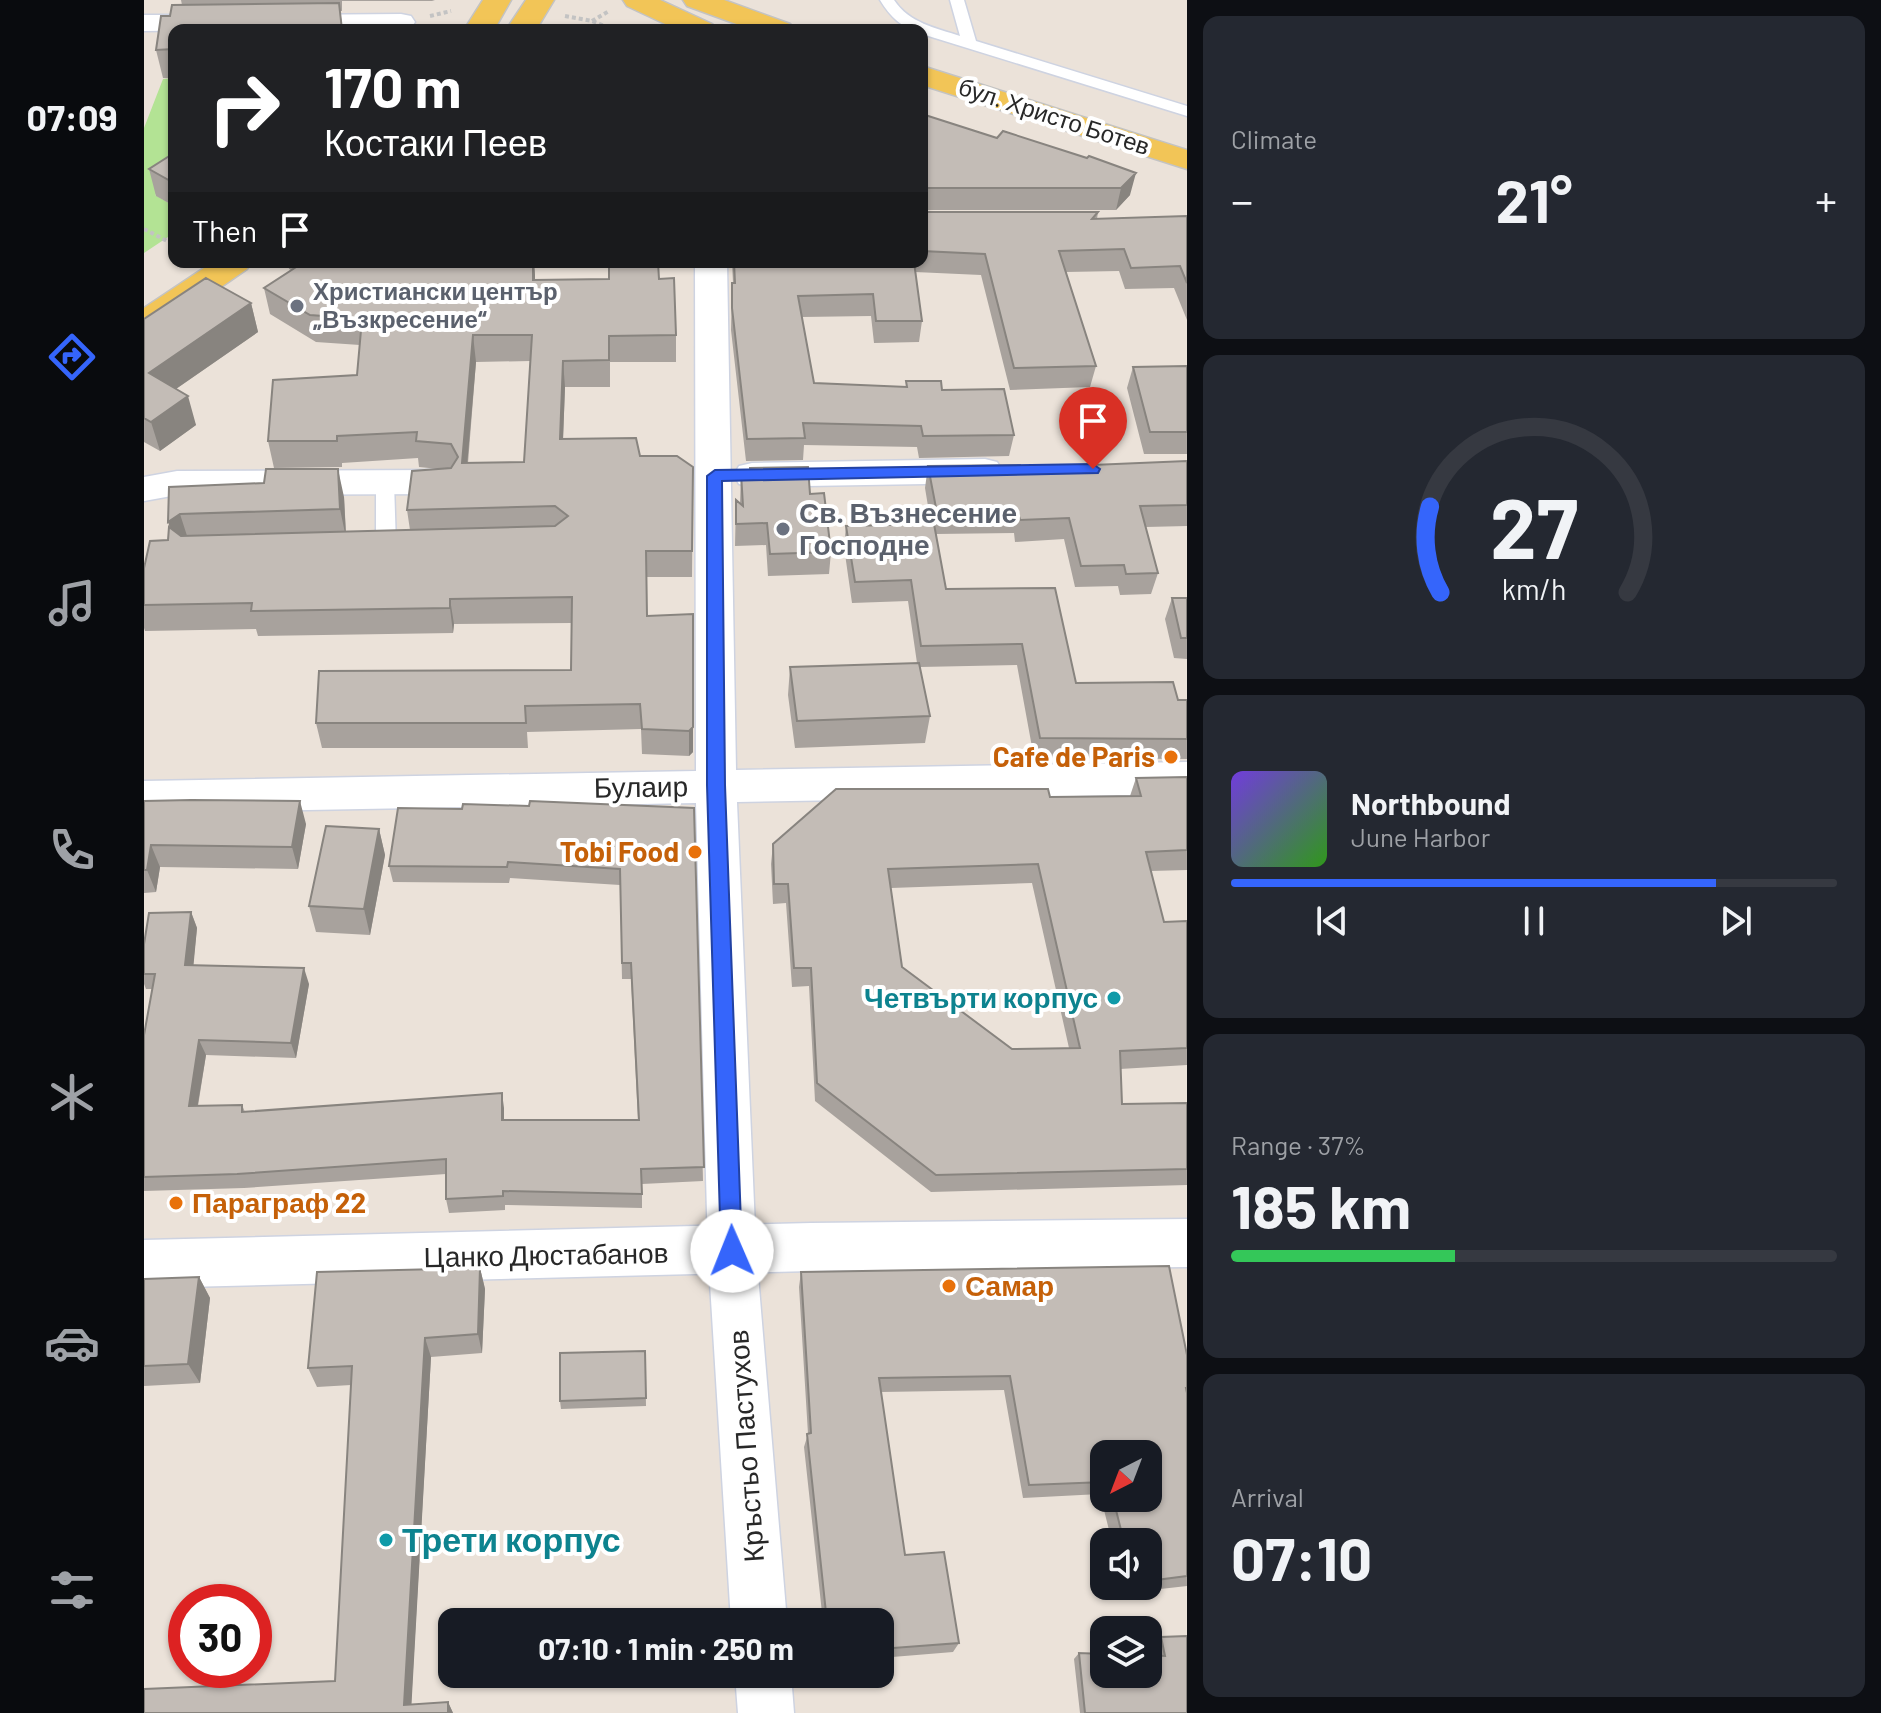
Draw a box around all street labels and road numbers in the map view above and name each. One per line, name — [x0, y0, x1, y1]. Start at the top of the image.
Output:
street label: бул. Христо Ботев — [955, 71, 1154, 160]
street label: Булаир — [594, 768, 688, 804]
street label: Цанко Дюстабанов — [423, 1235, 669, 1273]
street label: Кръстьо Пастухов — [720, 1329, 770, 1563]

